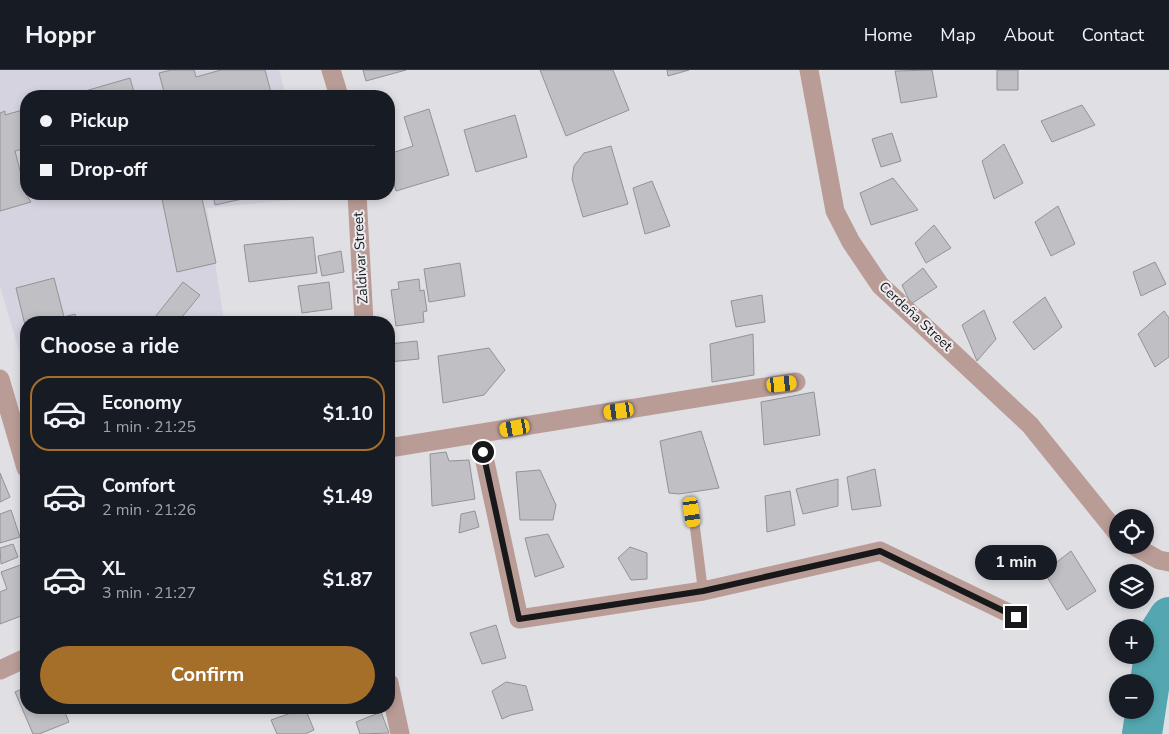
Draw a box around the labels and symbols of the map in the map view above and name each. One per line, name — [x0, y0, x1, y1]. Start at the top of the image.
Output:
street label: Zaldivar Street — [349, 211, 372, 305]
street label: Cerdeña Street — [875, 277, 957, 355]
car — [766, 375, 797, 393]
car — [603, 401, 634, 421]
car — [498, 418, 531, 438]
route start — [472, 441, 494, 463]
car — [682, 496, 701, 528]
callout: 1 min — [975, 544, 1057, 580]
route end — [1005, 606, 1027, 628]

